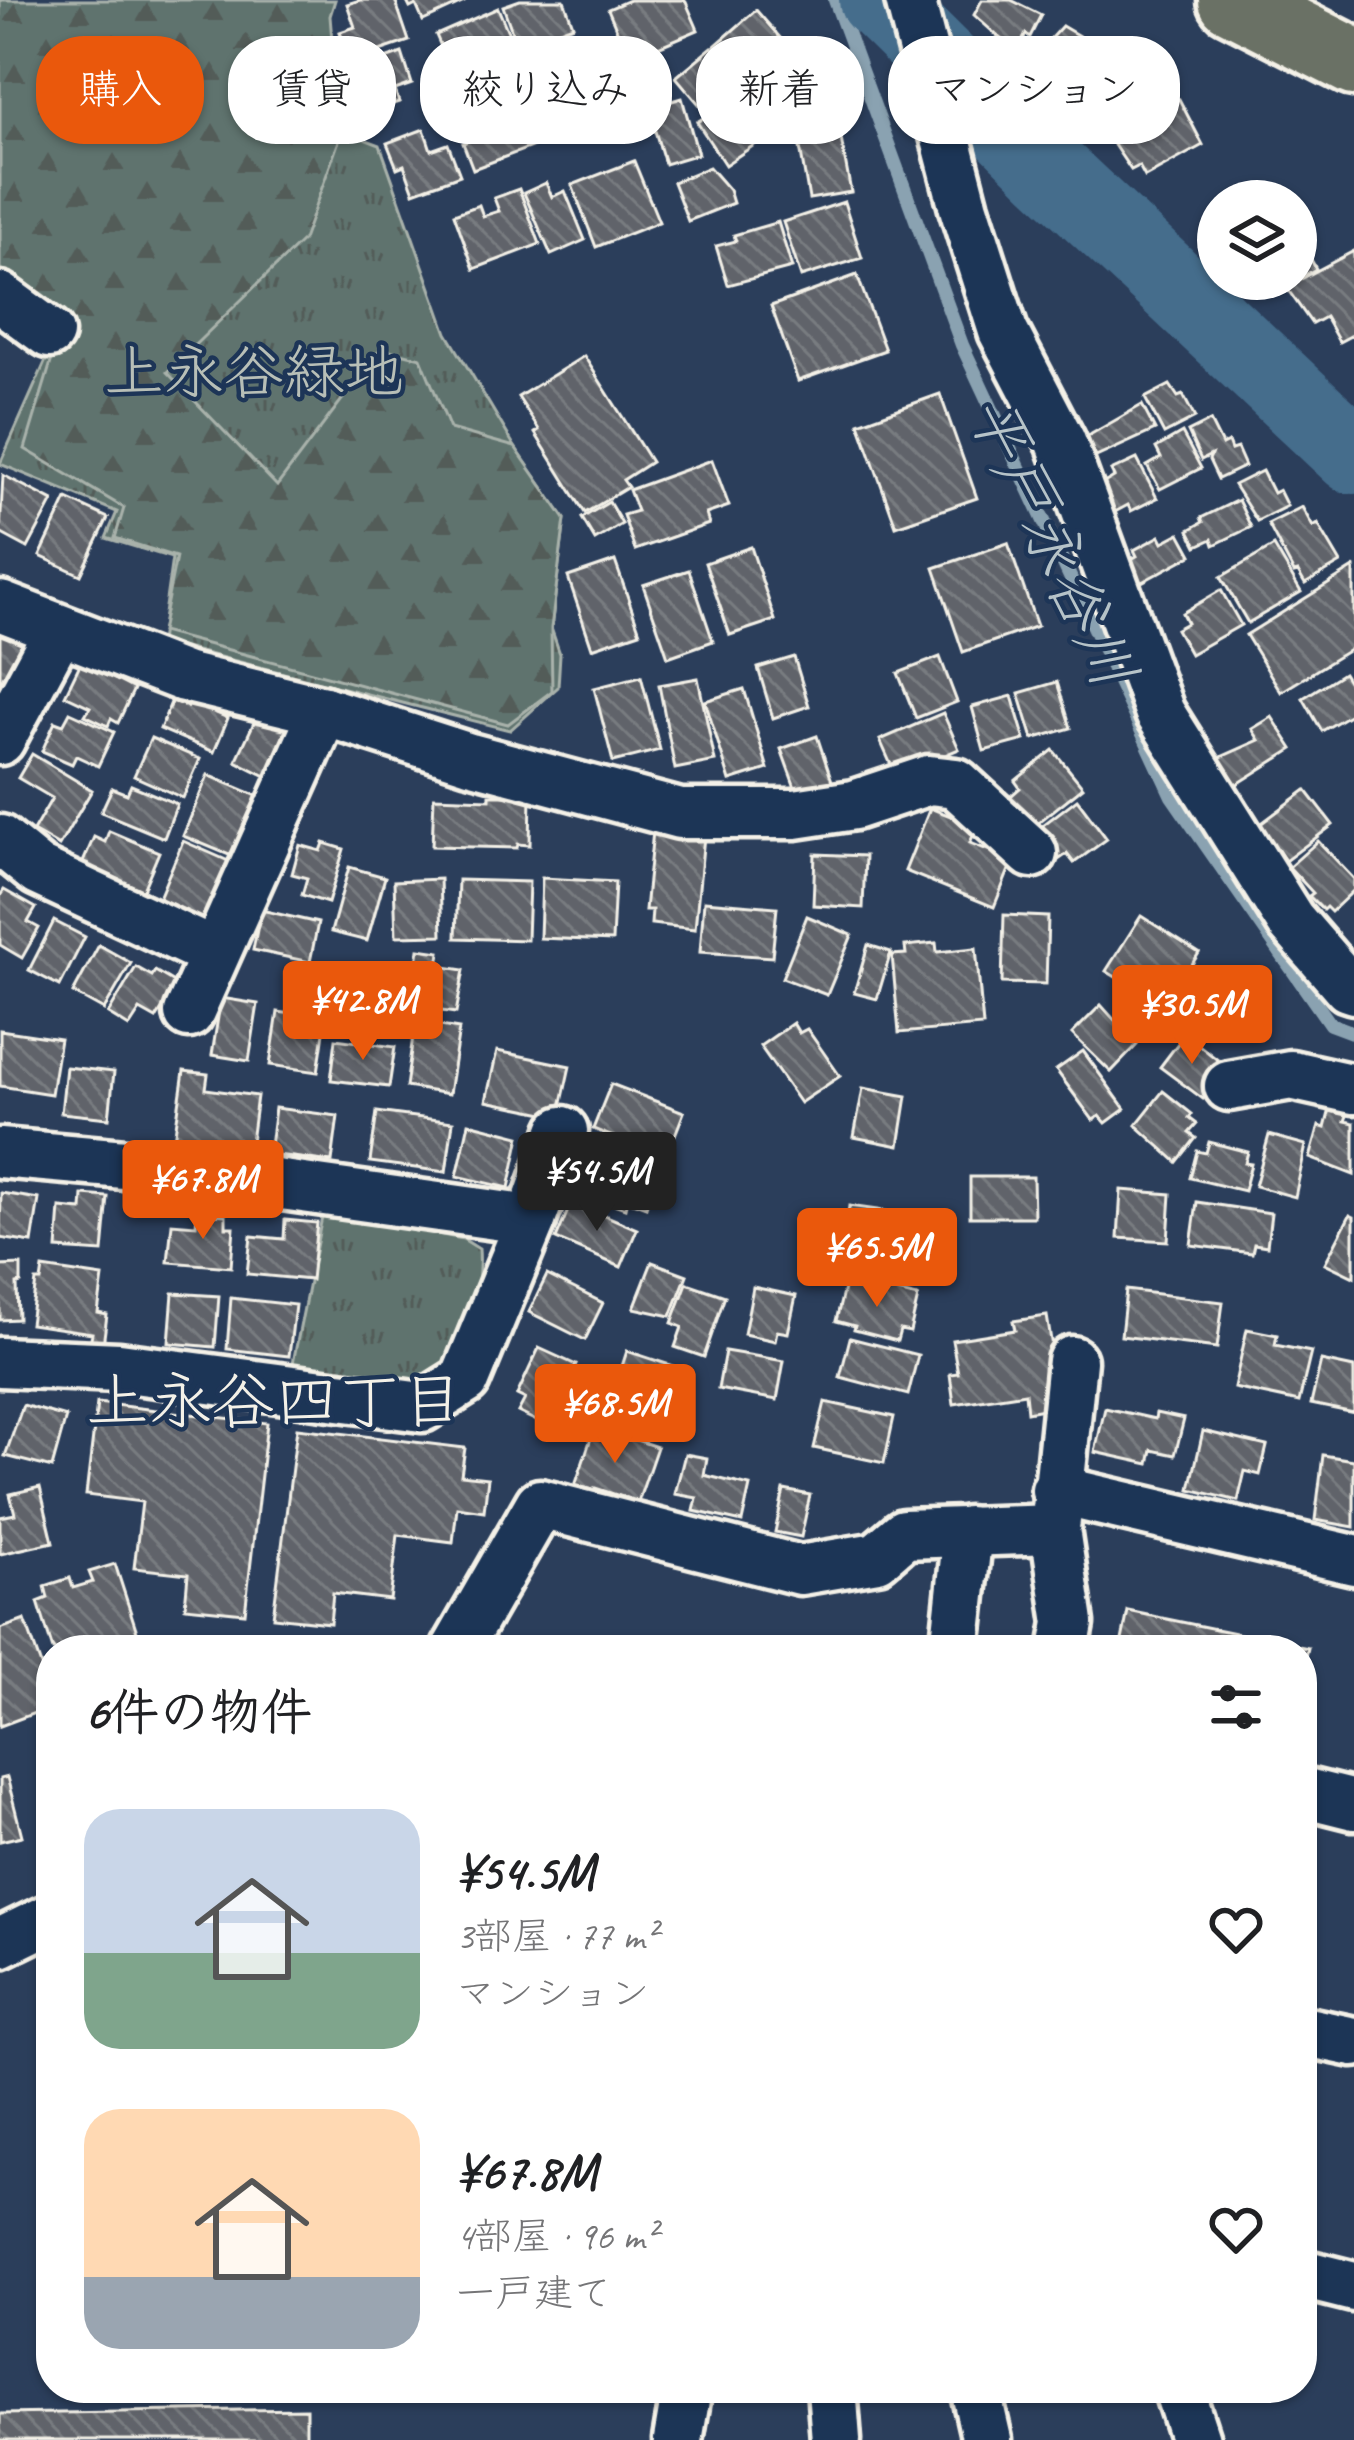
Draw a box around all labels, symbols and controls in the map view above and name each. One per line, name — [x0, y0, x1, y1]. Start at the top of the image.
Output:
chip: 購入 — [36, 36, 204, 144]
chip: 賃貸 — [228, 36, 396, 144]
chip: 絞り込み — [420, 36, 672, 144]
chip: 新着 — [696, 36, 864, 144]
chip: マンション — [888, 36, 1180, 144]
map controls — [1197, 180, 1317, 300]
button: layers — [1197, 180, 1317, 300]
park label: 上永谷緑地 — [104, 334, 404, 410]
water label: 平戸永谷川 — [949, 382, 1154, 701]
pin: ¥42.8M — [265, 961, 461, 1063]
pin: ¥30.5M — [1094, 965, 1290, 1067]
text: ¥42.8M — [310, 975, 416, 1024]
text: ¥30.5M — [1139, 979, 1245, 1028]
pin: ¥54.5M — [499, 1132, 695, 1234]
pin: ¥67.8M — [105, 1140, 301, 1242]
text: ¥54.5M — [544, 1146, 650, 1195]
text: ¥67.8M — [149, 1154, 257, 1203]
pin: ¥65.5M — [779, 1208, 975, 1310]
text: ¥65.5M — [824, 1222, 930, 1271]
district label: 上永谷四丁目 — [86, 1362, 464, 1441]
pin: ¥68.5M — [517, 1364, 713, 1466]
text: ¥68.5M — [562, 1378, 668, 1427]
icon: filters — [1203, 1674, 1269, 1740]
text: 6件の物件 — [84, 1680, 312, 1744]
text: ¥54.5M — [456, 1840, 593, 1904]
icon: home — [180, 1857, 324, 2001]
icon: heart — [1203, 1896, 1269, 1962]
text: 3部屋 · 77 m² — [456, 1912, 657, 1961]
text: マンション — [456, 1969, 649, 2018]
text: ¥67.8M — [456, 2140, 596, 2204]
icon: home — [180, 2157, 324, 2301]
icon: heart — [1203, 2196, 1269, 2262]
text: 4部屋 · 96 m² — [456, 2212, 657, 2261]
text: 一戸建て — [456, 2269, 612, 2318]

